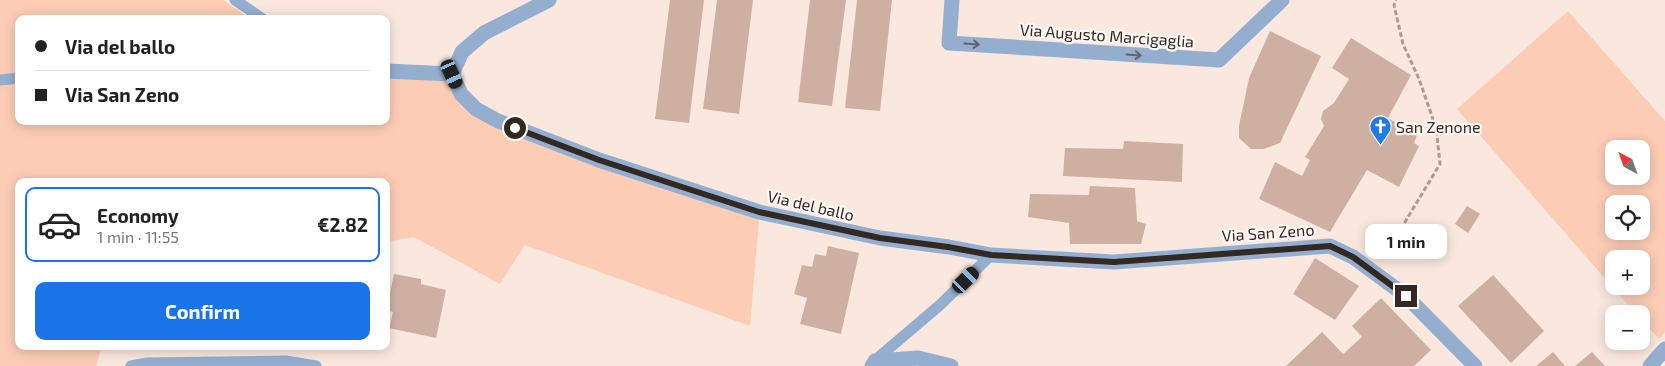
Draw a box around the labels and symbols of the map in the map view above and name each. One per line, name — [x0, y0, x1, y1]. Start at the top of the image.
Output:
street label: Via Augusto Marcigaglia — [1019, 19, 1195, 51]
one-way arrow — [964, 40, 980, 49]
one-way arrow — [1126, 50, 1142, 59]
car — [439, 57, 464, 91]
church icon: San Zenone — [1368, 114, 1392, 145]
route start — [504, 117, 526, 139]
place label: San Zenone — [1396, 117, 1481, 136]
north arrow — [1605, 140, 1650, 185]
street label: Via del ballo — [766, 186, 856, 224]
street label: Via San Zeno — [1221, 219, 1315, 245]
callout: 1 min — [1365, 224, 1447, 258]
car — [949, 264, 982, 296]
route end — [1395, 285, 1417, 307]

